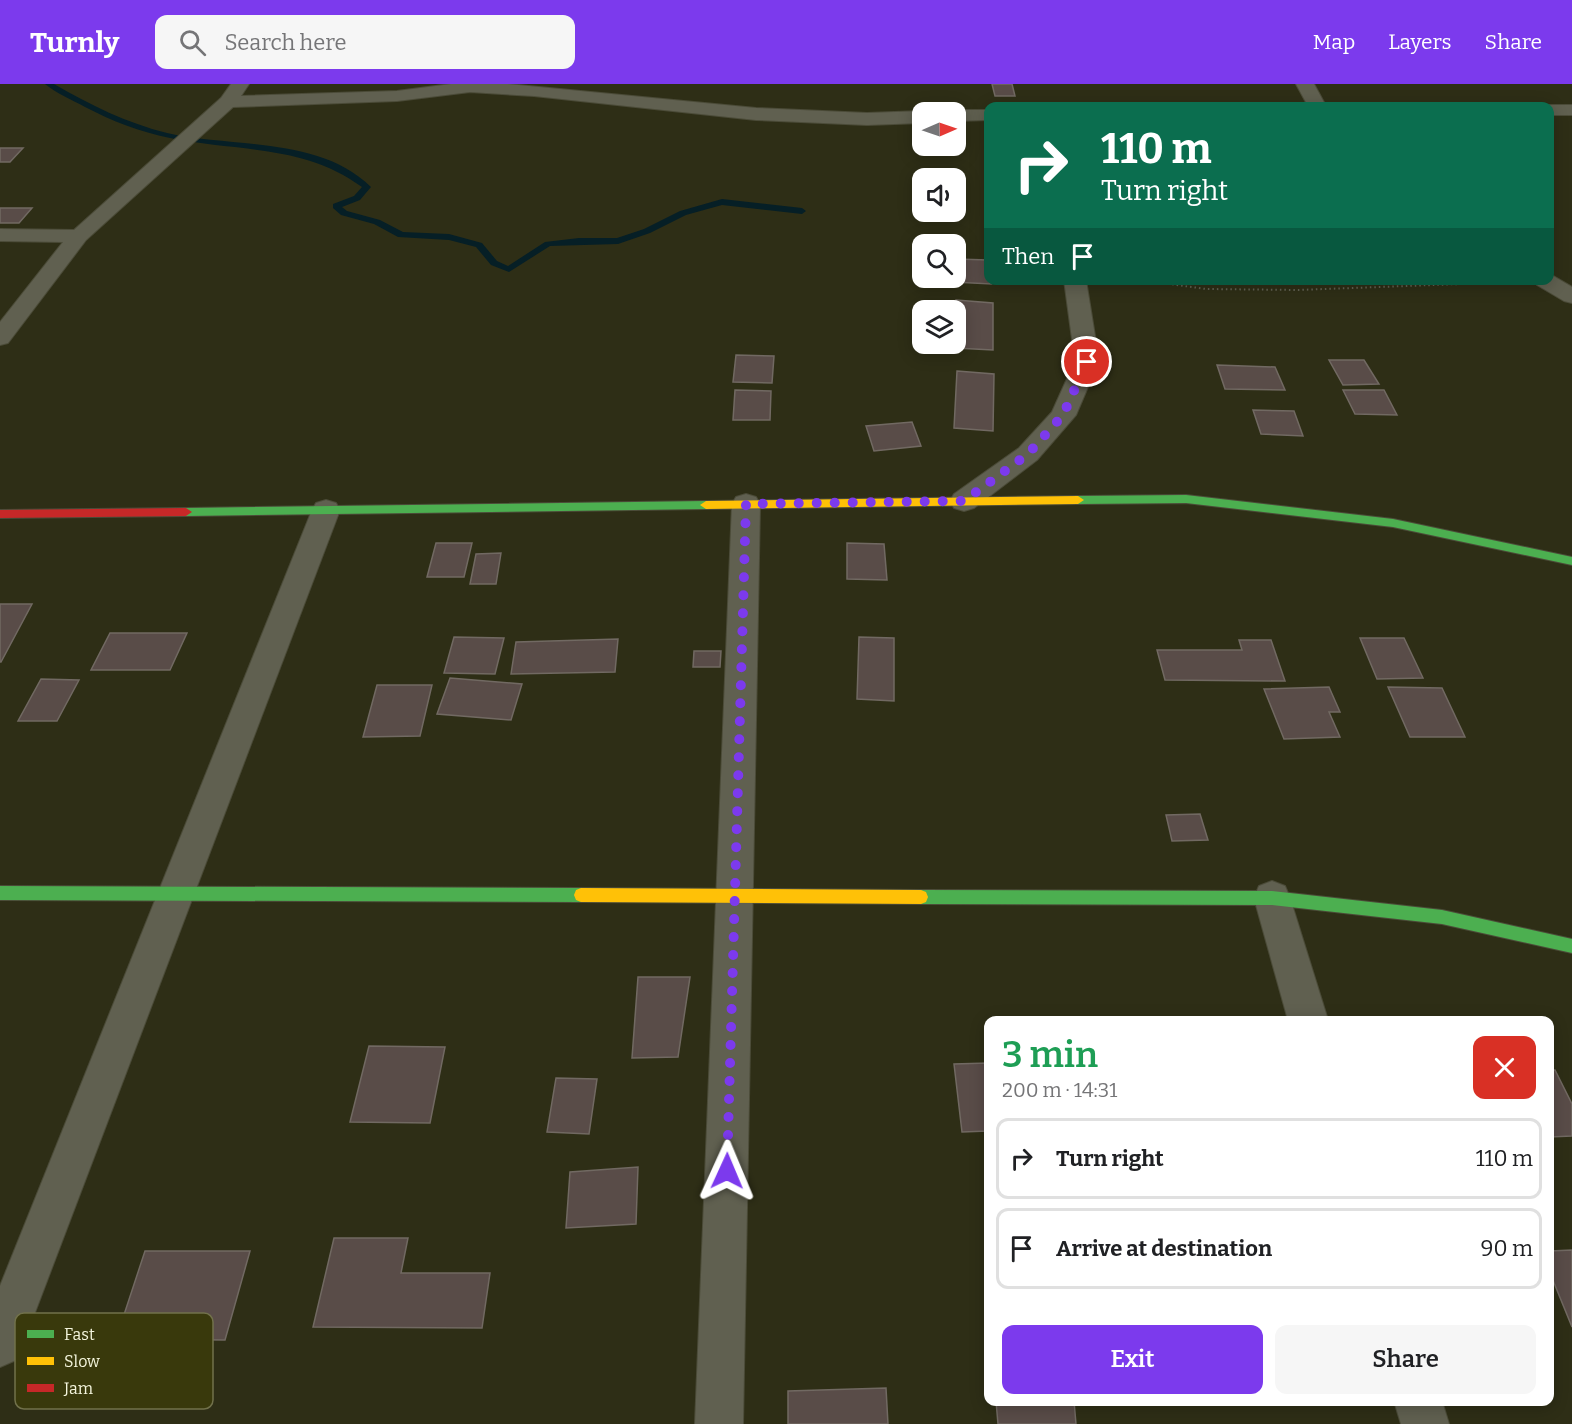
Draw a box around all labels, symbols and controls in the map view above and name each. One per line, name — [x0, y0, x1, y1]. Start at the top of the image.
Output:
search box — [155, 15, 575, 69]
text: Turnly — [30, 26, 119, 59]
icon: search — [176, 26, 209, 59]
text: Search here — [224, 29, 347, 56]
text: Map — [1313, 29, 1355, 55]
text: Layers — [1388, 29, 1452, 55]
text: Share — [1485, 29, 1542, 55]
north arrow — [912, 102, 966, 156]
map controls — [912, 102, 966, 354]
text: 110 m — [1101, 124, 1212, 174]
icon: right — [1002, 126, 1080, 204]
button: sound — [912, 168, 966, 222]
text: Turn right — [1101, 175, 1228, 207]
button: search — [912, 234, 966, 288]
icon: arrive — [1066, 240, 1099, 273]
text: Then — [1002, 243, 1054, 270]
button: layers — [912, 300, 966, 354]
pin — [1061, 336, 1112, 387]
icon: arrive — [1070, 345, 1103, 378]
text: 3 min — [1002, 1033, 1098, 1077]
button: close — [1473, 1036, 1536, 1099]
text: 200 m · 14:31 — [1002, 1078, 1117, 1102]
position arrow — [695, 1139, 759, 1203]
icon: right — [1005, 1142, 1038, 1175]
text: Turn right — [1056, 1145, 1164, 1172]
text: 110 m — [1476, 1145, 1533, 1172]
icon: arrive — [1005, 1232, 1038, 1265]
text: Arrive at destination — [1056, 1235, 1272, 1262]
text: 90 m — [1481, 1235, 1533, 1262]
legend — [15, 1313, 213, 1409]
text: Fast — [64, 1325, 95, 1344]
button: Exit — [1002, 1325, 1263, 1394]
button: Share — [1275, 1325, 1536, 1394]
text: Slow — [64, 1352, 100, 1371]
text: Jam — [63, 1379, 93, 1398]

